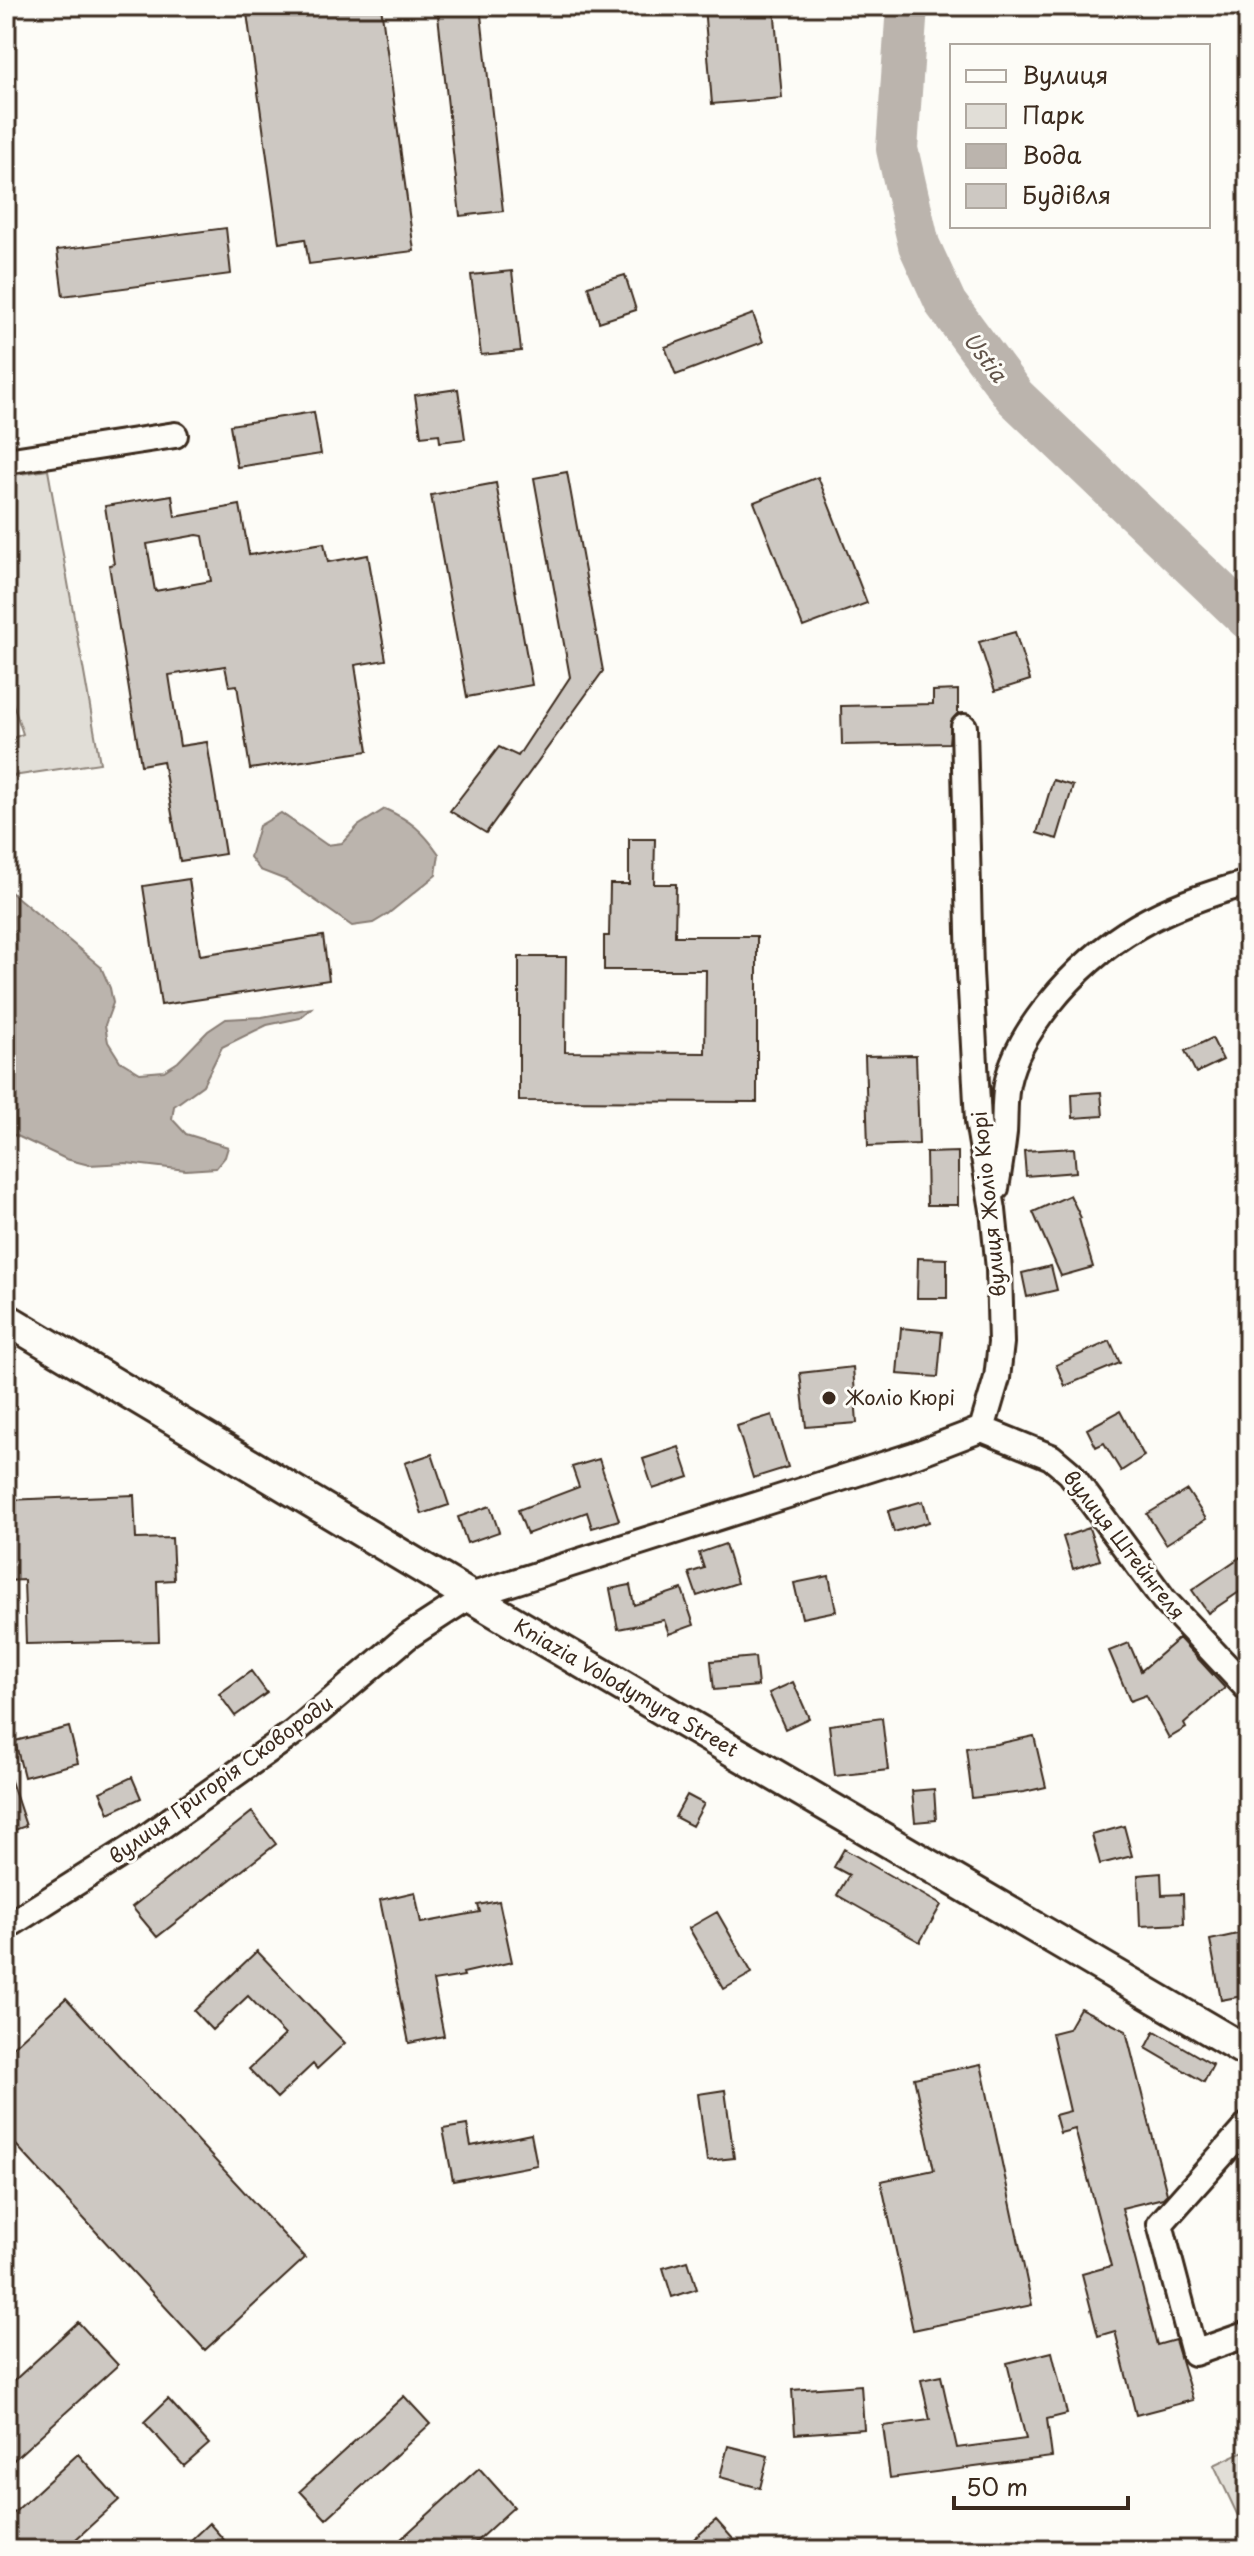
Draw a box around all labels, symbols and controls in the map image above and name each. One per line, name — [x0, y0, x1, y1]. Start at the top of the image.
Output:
legend — [950, 44, 1210, 228]
text: Вулиця — [1022, 56, 1108, 92]
text: Парк — [1022, 96, 1085, 132]
text: Вода — [1022, 136, 1081, 172]
text: Будівля — [1022, 176, 1111, 212]
water label: Ustia — [956, 324, 1016, 389]
street label: вулиця Жоліо Кюрі — [963, 1110, 1013, 1298]
place label: Жоліо Кюрі — [845, 1382, 955, 1412]
marker: Жоліо Кюрі — [820, 1389, 838, 1407]
street label: вулиця Штейнгеля — [1057, 1463, 1193, 1626]
street label: Kniazia Volodymyra Street — [509, 1610, 744, 1764]
street label: вулиця Григорія Сковороди — [102, 1688, 339, 1871]
scale bar — [954, 2460, 1128, 2510]
text: 50 m — [966, 2468, 1028, 2504]

